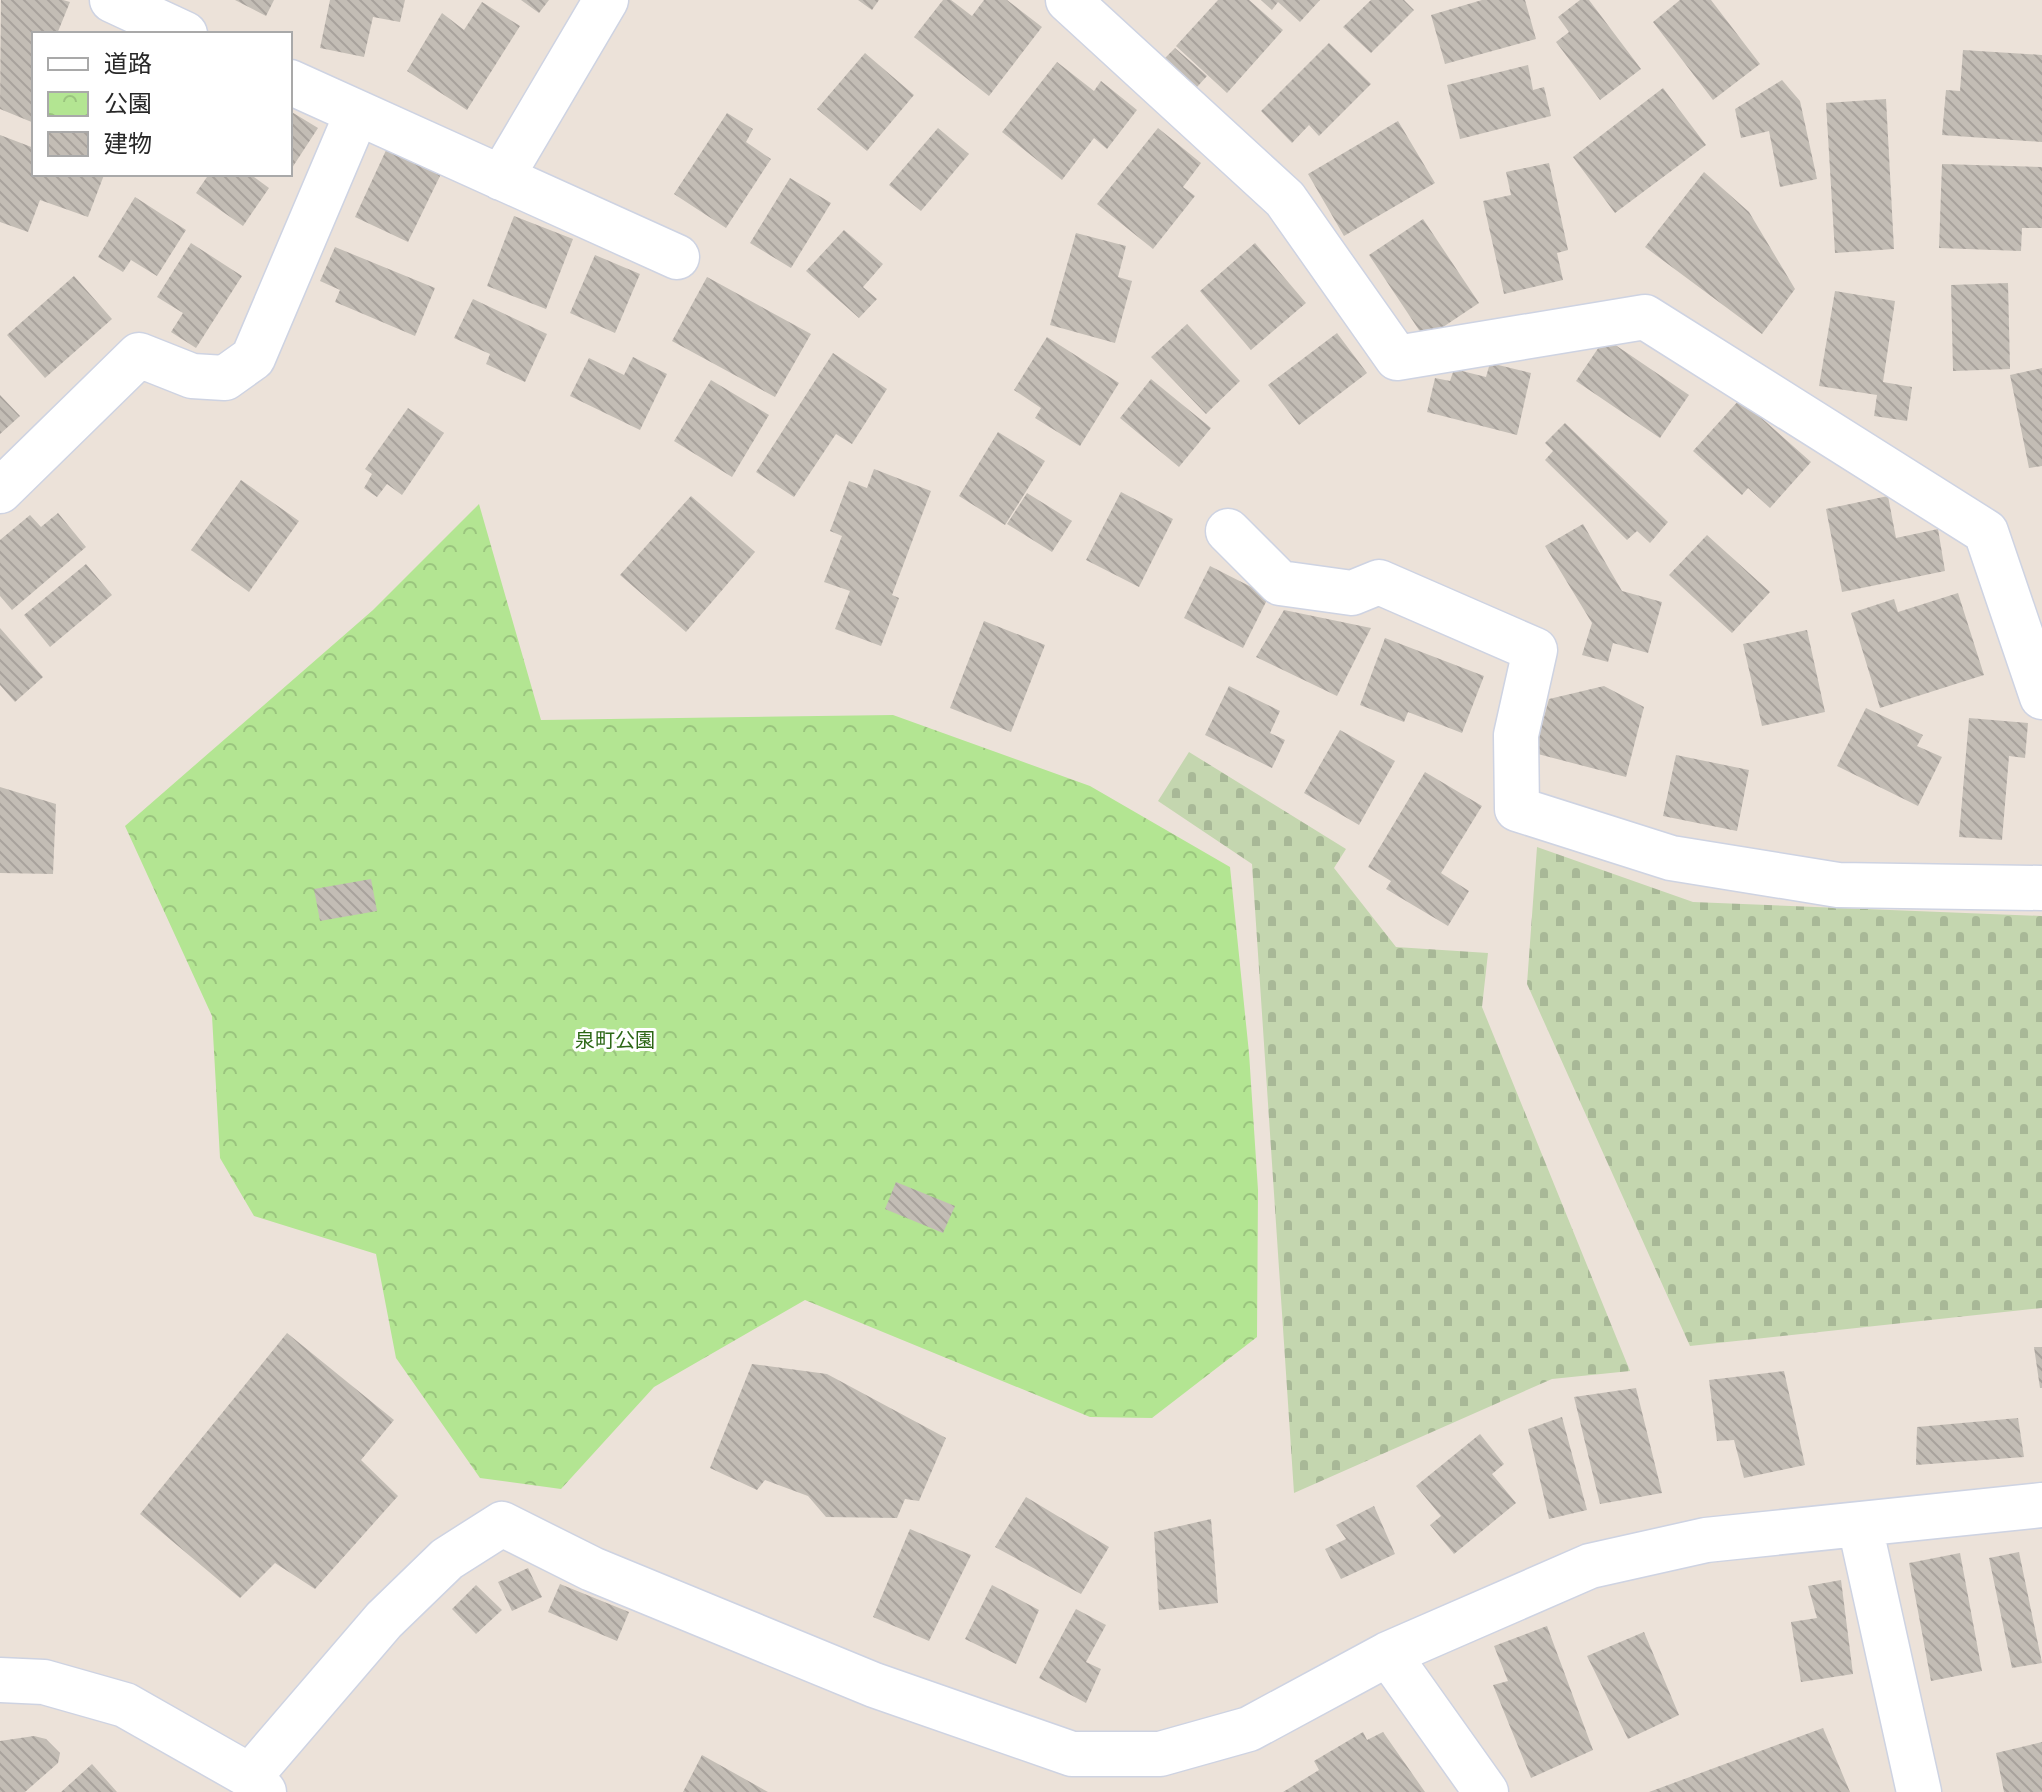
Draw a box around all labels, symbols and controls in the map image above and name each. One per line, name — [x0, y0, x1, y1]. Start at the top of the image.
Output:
legend — [32, 32, 292, 176]
text: 道路 — [104, 48, 152, 79]
text: 公園 — [104, 88, 152, 119]
text: 建物 — [104, 128, 152, 159]
park label: 泉町公園 — [575, 1027, 655, 1053]

